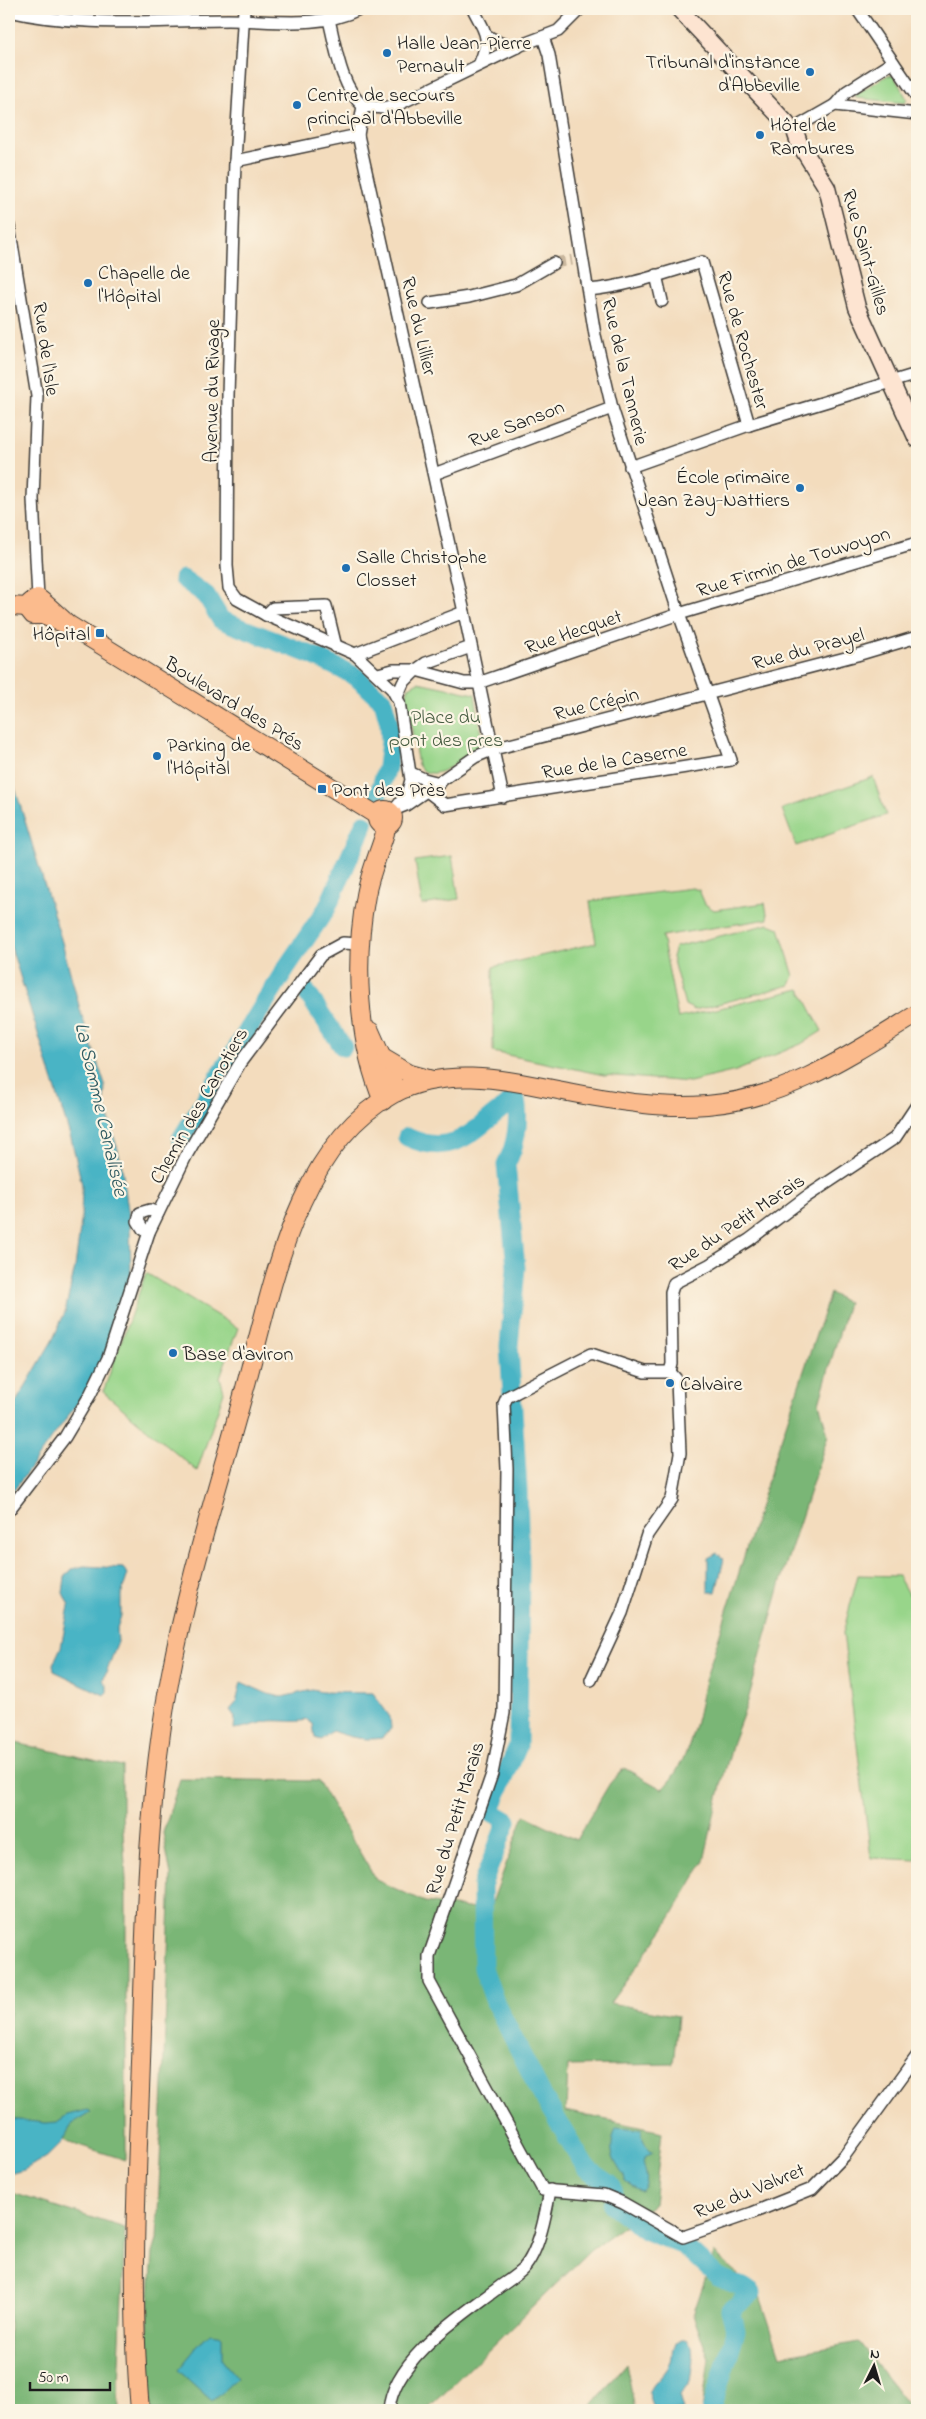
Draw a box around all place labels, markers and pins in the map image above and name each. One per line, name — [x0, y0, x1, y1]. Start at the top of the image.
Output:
place label: Halle Jean-Pierre Pernault — [397, 30, 531, 82]
marker: Halle Jean-Pierre Pernault — [381, 47, 393, 59]
place label: Tribunal d'instance d'Abbeville — [646, 49, 800, 101]
marker: Tribunal d'instance d'Abbeville — [804, 66, 816, 78]
place label: Centre de secours principal d'Abbeville — [307, 82, 462, 134]
marker: Centre de secours principal d'Abbeville — [291, 99, 303, 111]
place label: Hôtel de Rambures — [770, 112, 855, 164]
marker: Hôtel de Rambures — [754, 129, 766, 141]
place label: Chapelle de l'Hôpital — [98, 260, 190, 312]
marker: Chapelle de l'Hôpital — [82, 277, 94, 289]
place label: École primaire Jean Zay-Nattiers — [638, 464, 790, 516]
marker: École primaire Jean Zay-Nattiers — [794, 482, 806, 494]
place label: Salle Christophe Closset — [356, 544, 487, 596]
marker: Salle Christophe Closset — [340, 562, 352, 574]
place label: Hôpital — [33, 621, 90, 650]
marker: Hôpital — [94, 627, 106, 639]
place label: Parking de l'Hôpital — [167, 732, 251, 784]
marker: Parking de l'Hôpital — [151, 750, 163, 762]
place label: Pont des Près — [332, 777, 445, 806]
marker: Pont des Près — [316, 783, 328, 795]
place label: Base d'aviron — [182, 1341, 293, 1370]
marker: Base d'aviron — [167, 1347, 179, 1359]
place label: Calvaire — [680, 1371, 742, 1400]
marker: Calvaire — [664, 1377, 676, 1389]

